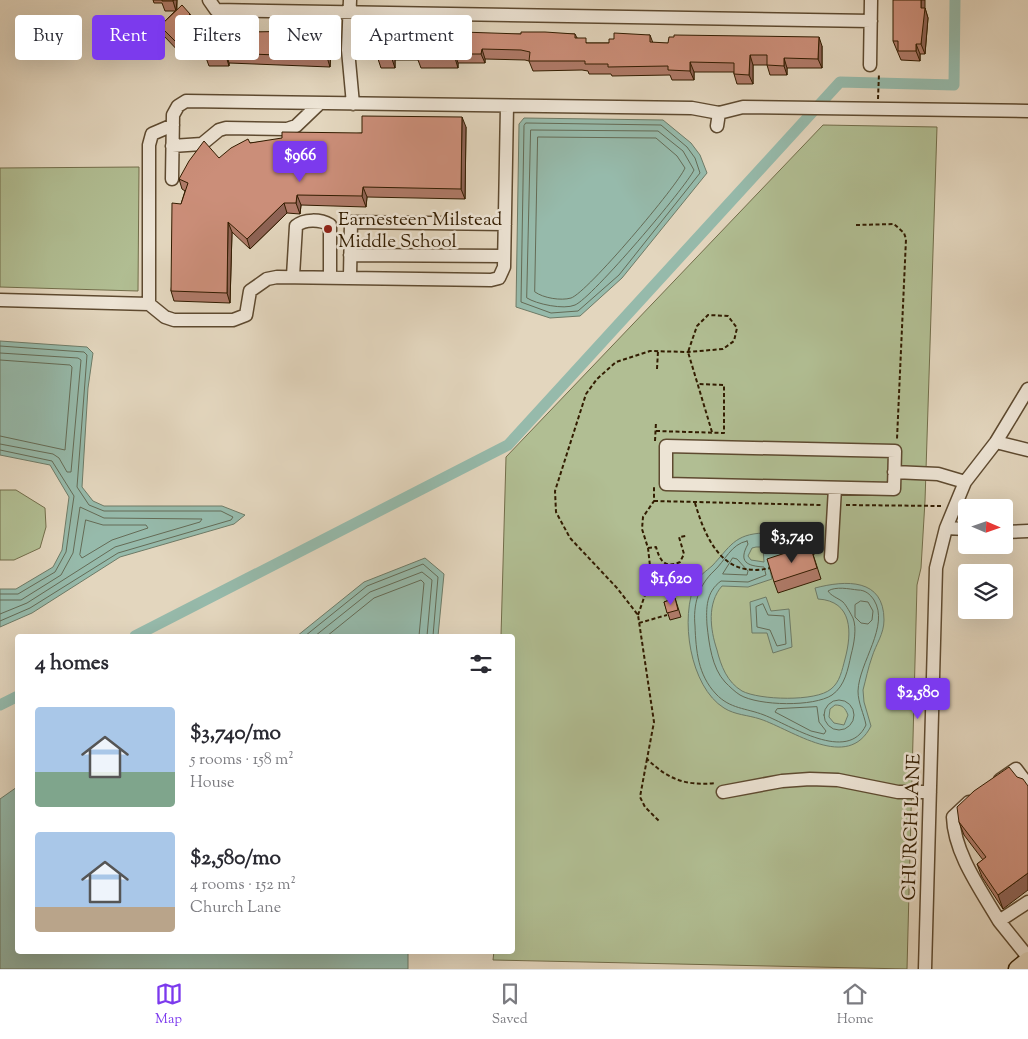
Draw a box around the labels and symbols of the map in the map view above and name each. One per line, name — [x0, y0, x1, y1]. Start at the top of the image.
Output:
pin: $966 — [270, 140, 330, 183]
place label: Earnesteen Milstead Middle School — [338, 207, 502, 256]
marker: Earnesteen Milstead Middle School — [322, 223, 334, 235]
north arrow — [958, 499, 1012, 554]
pin: $3,740 — [751, 522, 833, 564]
pin: $1,620 — [630, 564, 712, 606]
pin: $2,580 — [877, 678, 959, 720]
street label: CHURCH LANE — [896, 753, 929, 901]

